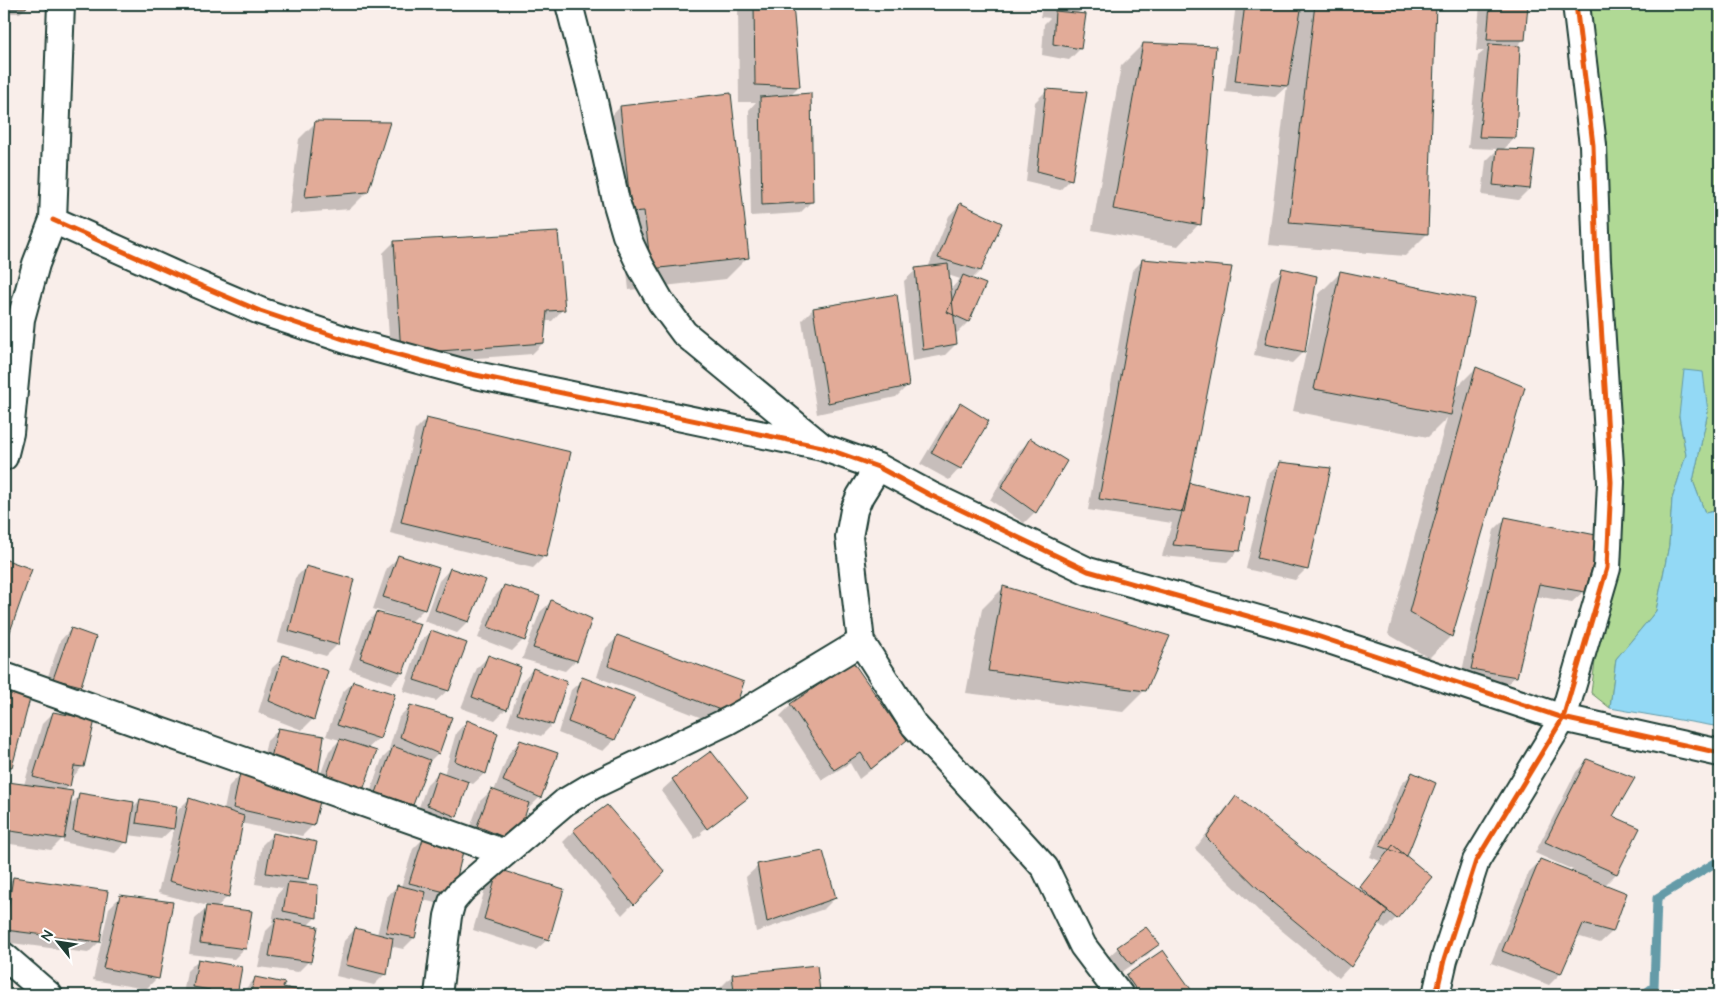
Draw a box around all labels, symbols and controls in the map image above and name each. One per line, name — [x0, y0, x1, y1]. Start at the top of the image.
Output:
north arrow — [32, 916, 82, 966]
text: N — [37, 927, 59, 945]

